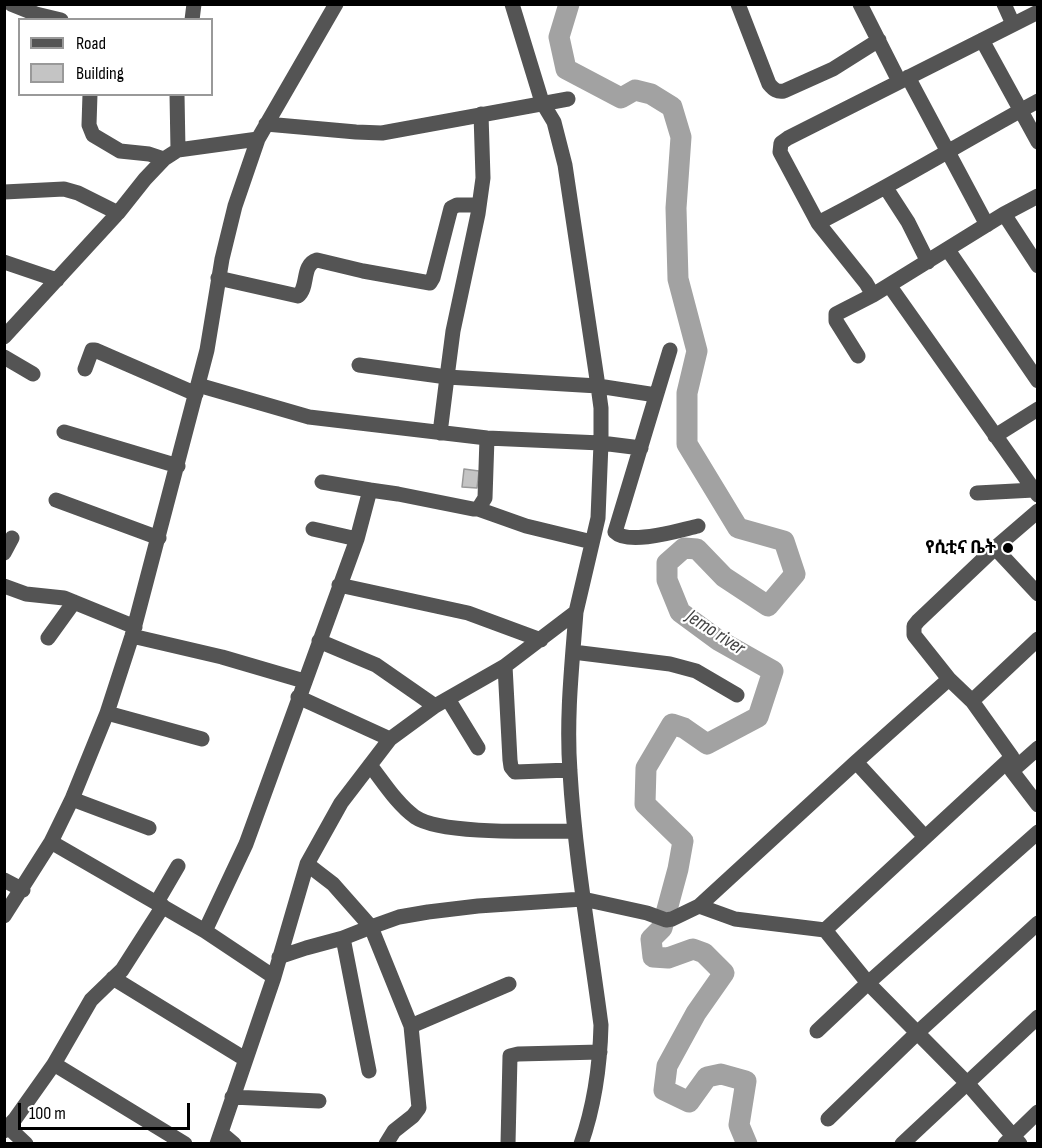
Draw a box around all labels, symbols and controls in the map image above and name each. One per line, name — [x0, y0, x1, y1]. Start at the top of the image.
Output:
legend — [18, 18, 213, 96]
text: Road — [76, 33, 106, 54]
text: Building — [76, 63, 124, 84]
place label: የሲቲና ቤት — [925, 537, 996, 559]
marker: የሲቲና ቤት — [1001, 541, 1015, 555]
water label: Jemo river — [681, 605, 749, 661]
scale bar — [21, 1091, 194, 1129]
text: 100 m — [29, 1103, 66, 1124]

